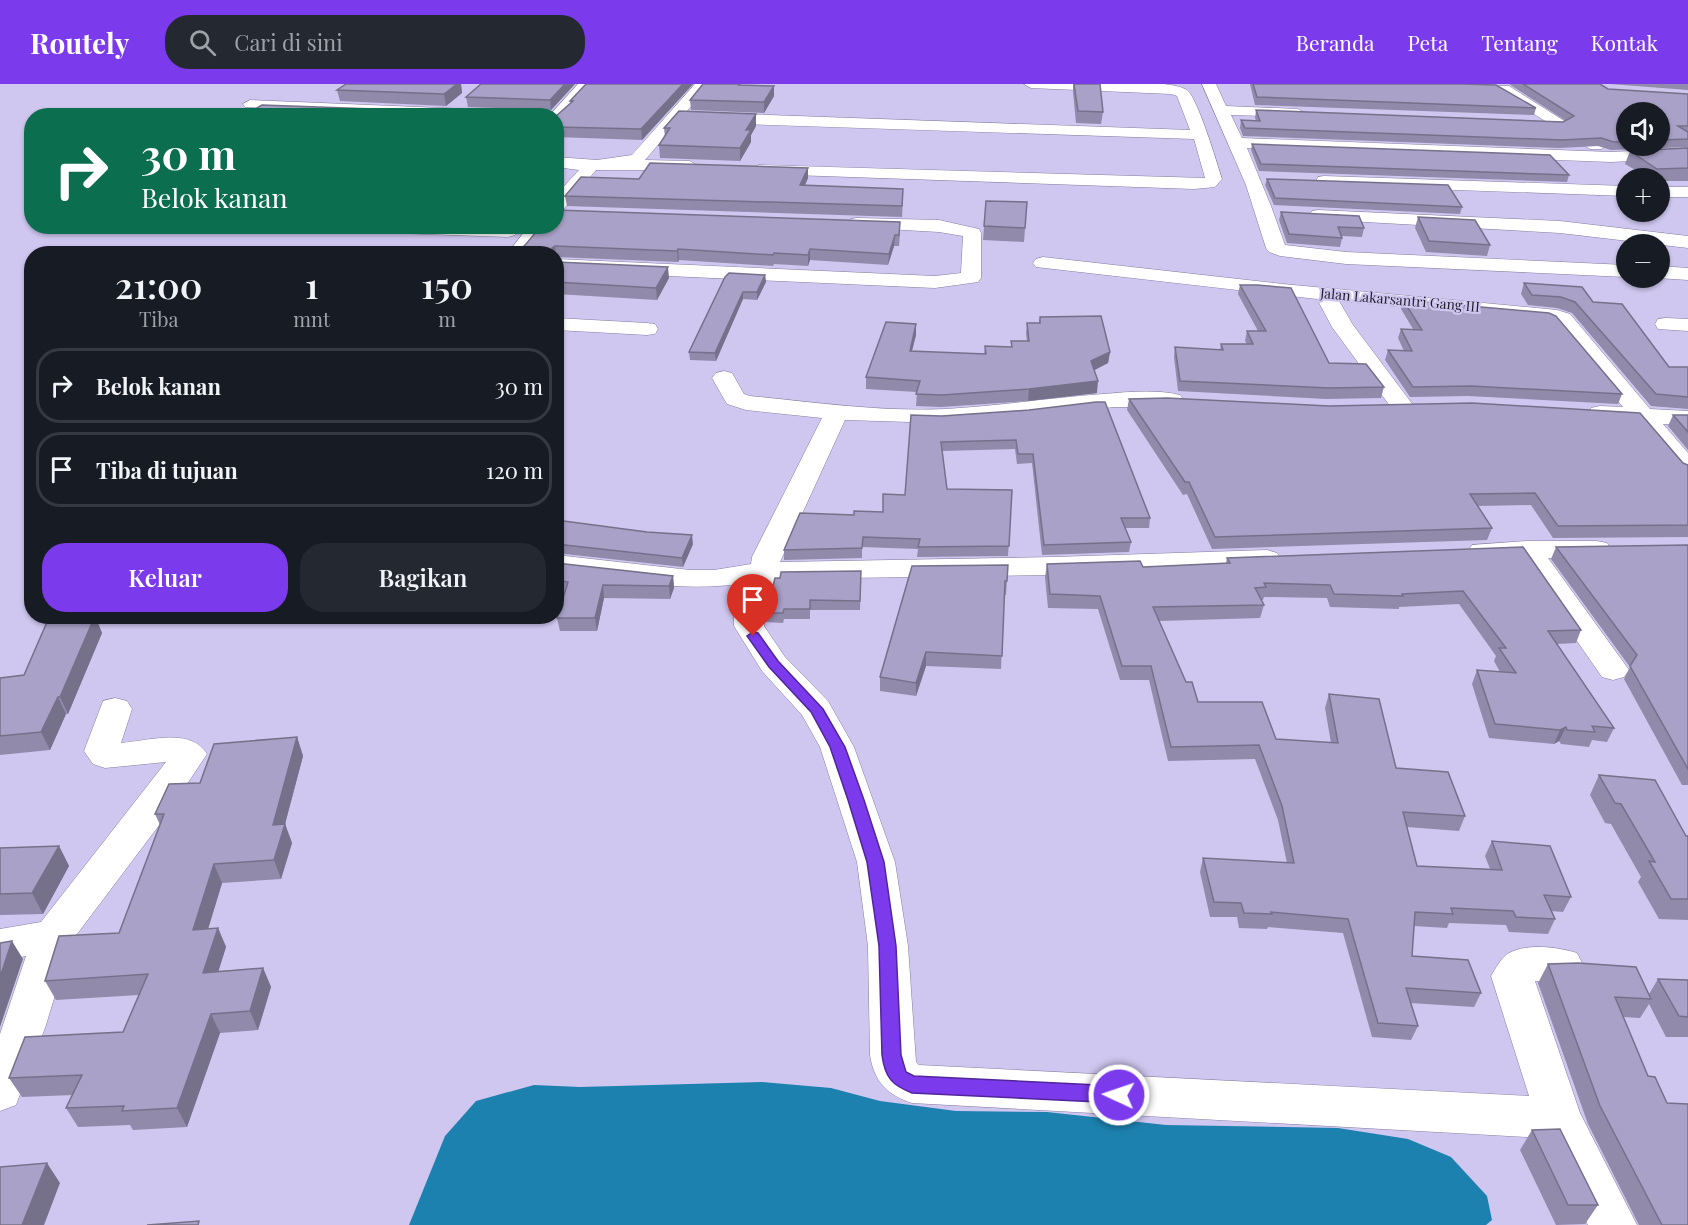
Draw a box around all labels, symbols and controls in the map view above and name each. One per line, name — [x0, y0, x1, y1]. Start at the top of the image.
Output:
search box — [165, 15, 585, 69]
text: Routely — [30, 24, 129, 61]
icon: search — [186, 26, 219, 59]
text: Cari di sini — [234, 27, 343, 57]
text: Beranda — [1296, 28, 1375, 56]
text: Peta — [1408, 28, 1448, 56]
text: Tentang — [1481, 28, 1558, 56]
text: Kontak — [1591, 28, 1658, 56]
map controls — [1616, 102, 1670, 288]
button: sound — [1616, 102, 1670, 156]
text: 30 m — [141, 125, 236, 181]
icon: right — [42, 132, 120, 210]
button: + — [1616, 168, 1670, 222]
text: Belok kanan — [141, 179, 288, 215]
button: − — [1616, 234, 1670, 288]
text: 21:00 — [115, 260, 202, 308]
text: 1 — [305, 260, 319, 308]
text: 150 — [421, 260, 473, 308]
street label: Jalan Lakarsantri Gang III — [1318, 283, 1481, 316]
text: Tiba — [139, 305, 178, 332]
text: mnt — [293, 305, 330, 332]
text: m — [438, 305, 456, 332]
icon: right — [45, 369, 78, 402]
text: Belok kanan — [96, 371, 221, 401]
text: 30 m — [495, 371, 543, 401]
icon: arrive — [45, 453, 78, 486]
text: Tiba di tujuan — [96, 455, 238, 485]
text: 120 m — [486, 455, 543, 485]
button: Keluar — [42, 543, 288, 612]
button: Bagikan — [300, 543, 546, 612]
pin — [727, 574, 778, 636]
icon: arrive — [736, 583, 769, 616]
position arrow — [1087, 1063, 1151, 1127]

